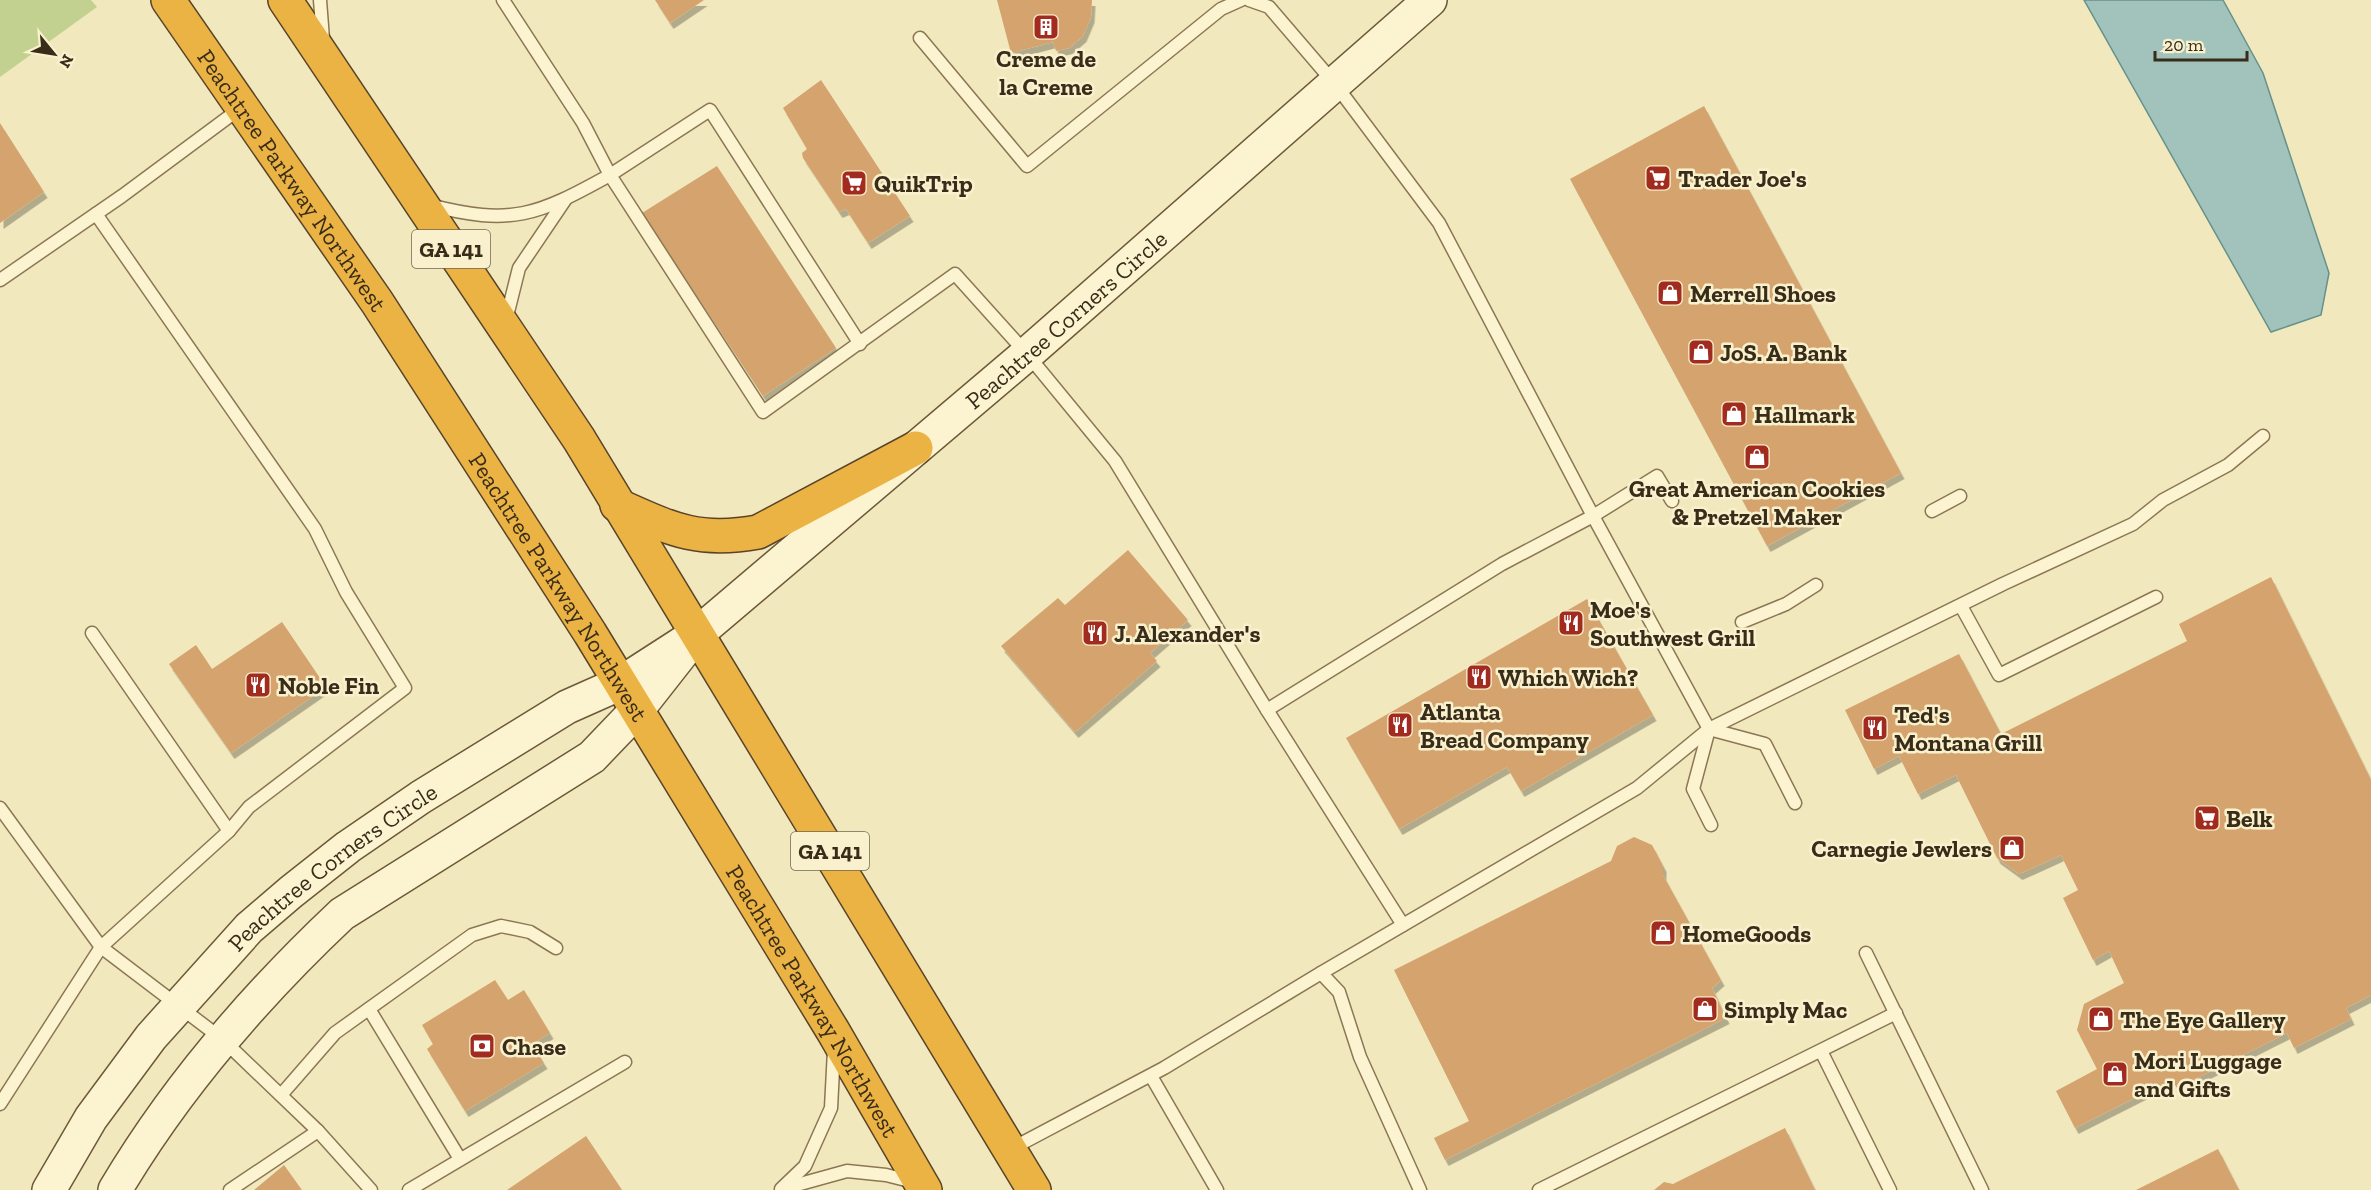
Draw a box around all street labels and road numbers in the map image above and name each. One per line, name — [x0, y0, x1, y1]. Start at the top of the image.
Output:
street label: Peachtree Parkway Northwest — [192, 43, 394, 317]
street label: Peachtree Corners Circle — [959, 224, 1173, 415]
road number: GA 141 — [412, 230, 490, 268]
street label: Peachtree Parkway Northwest — [463, 447, 655, 726]
street label: Peachtree Corners Circle — [221, 776, 442, 957]
road number: GA 141 — [791, 832, 869, 870]
street label: Peachtree Parkway Northwest — [720, 859, 906, 1142]

